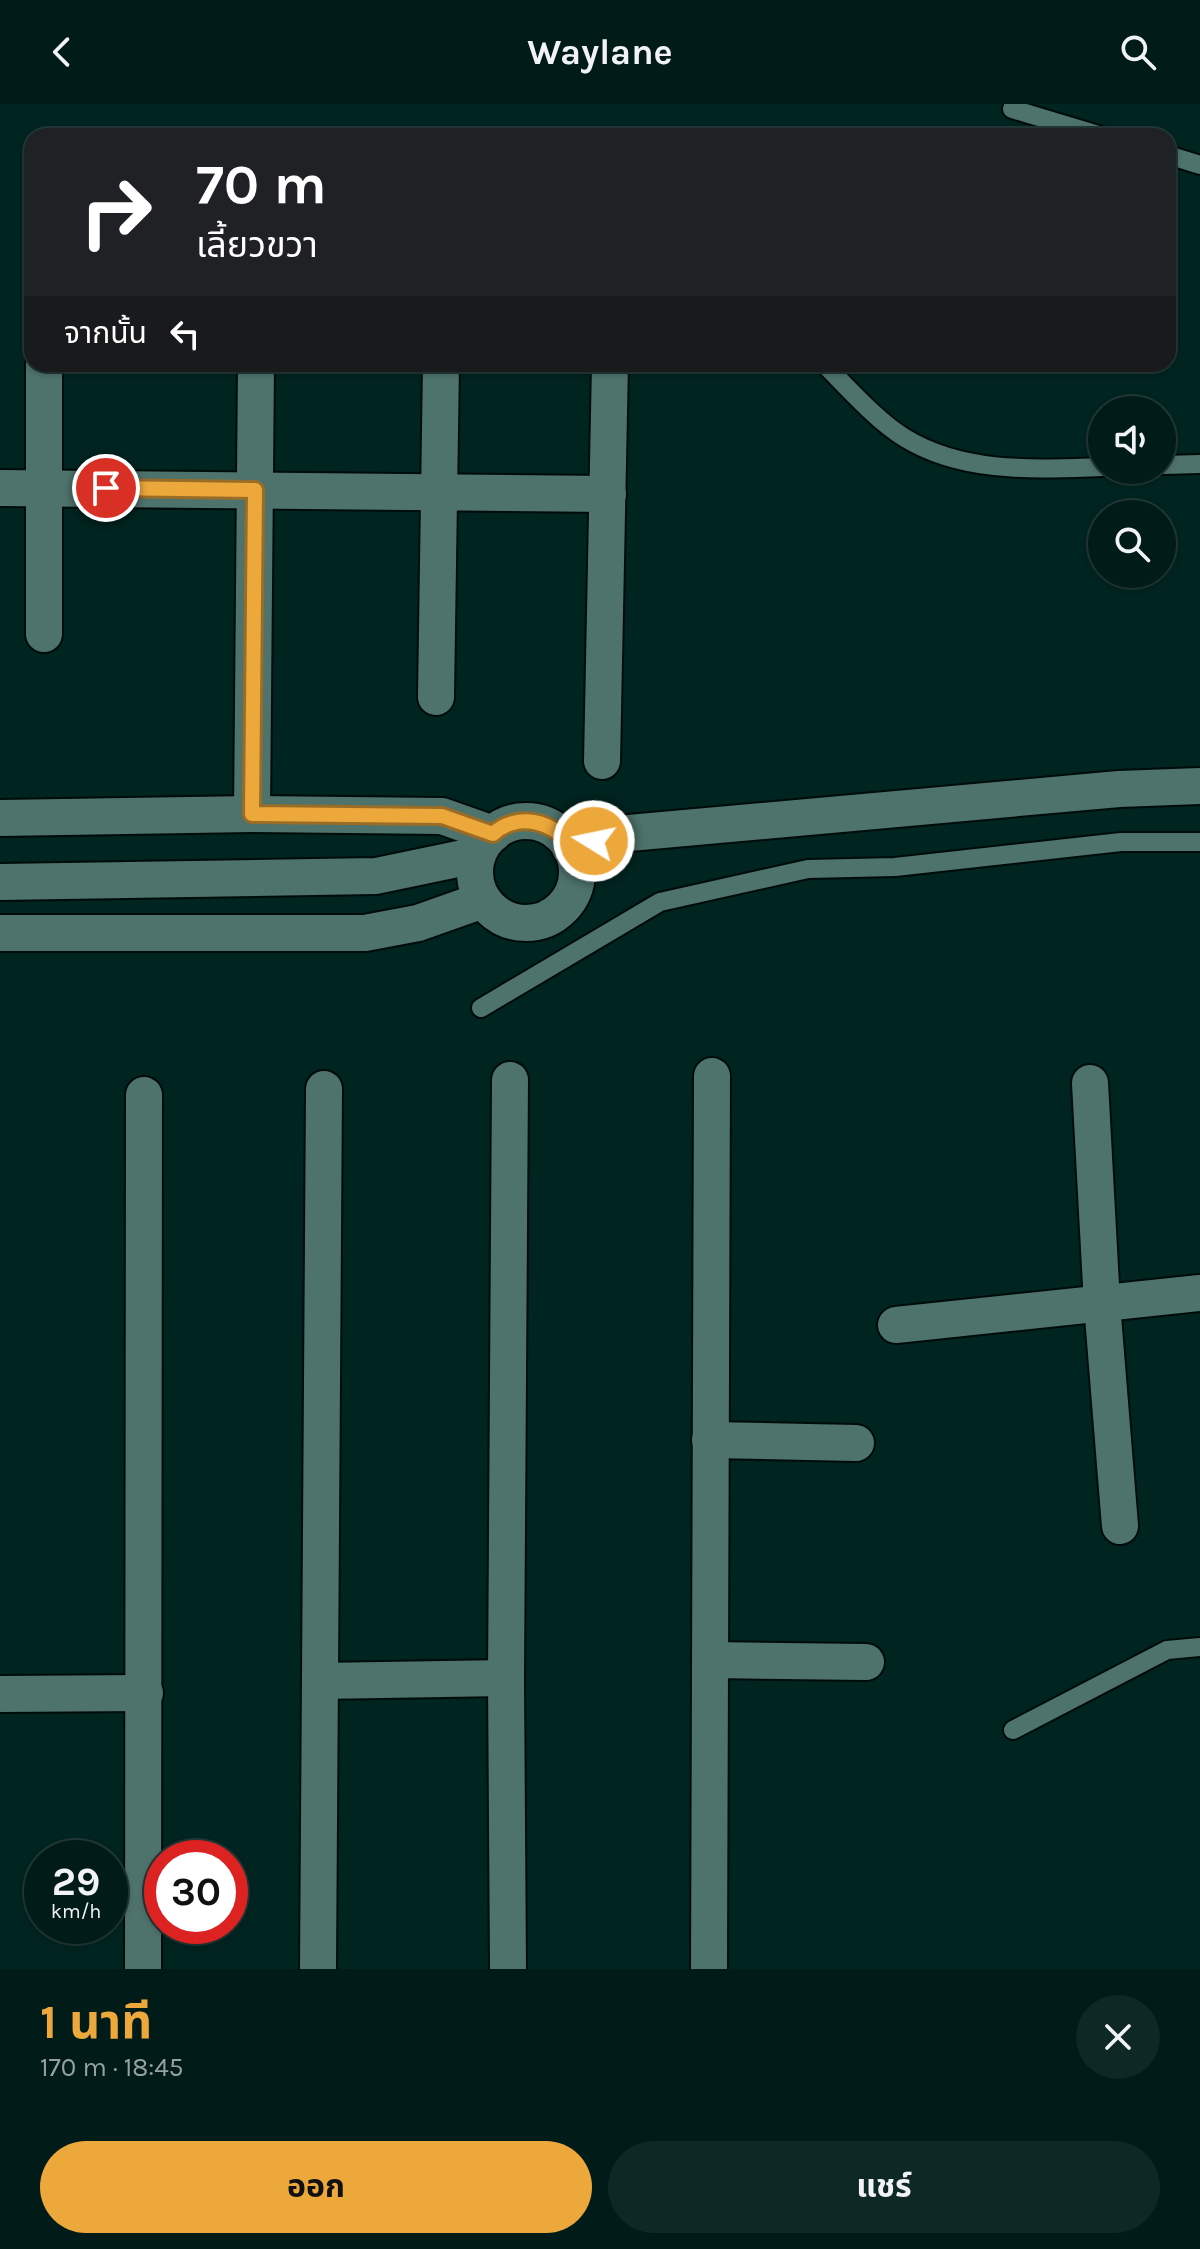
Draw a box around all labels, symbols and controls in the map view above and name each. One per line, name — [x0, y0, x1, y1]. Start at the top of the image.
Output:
icon: back — [40, 30, 84, 74]
icon: search — [1116, 30, 1160, 74]
text: Waylane — [527, 31, 673, 73]
text: 70 m — [196, 152, 327, 217]
icon: right — [64, 160, 168, 264]
text: เลี้ยวขวา — [196, 224, 318, 266]
icon: left — [163, 312, 207, 356]
text: จากนั้น — [64, 315, 147, 351]
map controls — [1088, 396, 1176, 588]
button: sound — [1088, 396, 1176, 484]
pin — [72, 454, 140, 522]
icon: arrive — [84, 466, 128, 510]
button: search — [1088, 500, 1176, 588]
position arrow — [552, 799, 636, 883]
speed limit sign: 30 — [144, 1840, 248, 1944]
text: 29 — [52, 1858, 100, 1905]
text: km/h — [51, 1900, 101, 1923]
text: 1 นาที — [40, 1994, 152, 2050]
button: close — [1076, 1995, 1160, 2079]
text: 170 m · 18:45 — [40, 2052, 183, 2083]
button: ออก — [40, 2141, 592, 2233]
button: แชร์ — [608, 2141, 1160, 2233]

